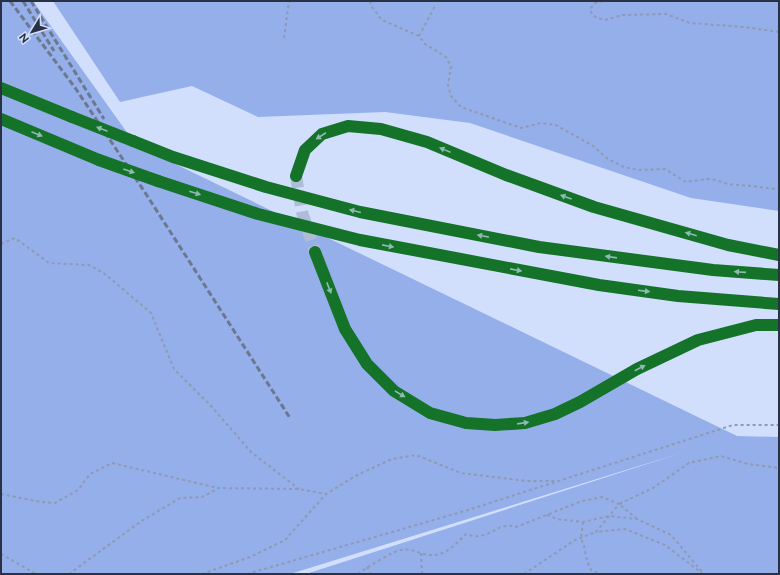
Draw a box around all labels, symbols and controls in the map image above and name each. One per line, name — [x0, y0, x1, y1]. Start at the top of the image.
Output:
north arrow — [12, 12, 52, 52]
text: N — [17, 31, 32, 45]
one-way arrow — [96, 125, 108, 131]
one-way arrow — [31, 131, 42, 137]
one-way arrow — [315, 133, 327, 140]
one-way arrow — [439, 146, 451, 152]
one-way arrow — [123, 168, 135, 174]
one-way arrow — [189, 190, 201, 196]
one-way arrow — [560, 193, 572, 199]
one-way arrow — [349, 207, 362, 213]
one-way arrow — [684, 231, 697, 237]
one-way arrow — [477, 233, 489, 239]
one-way arrow — [382, 243, 394, 249]
one-way arrow — [605, 254, 617, 260]
one-way arrow — [509, 267, 522, 273]
one-way arrow — [734, 269, 746, 276]
one-way arrow — [327, 283, 333, 295]
one-way arrow — [638, 288, 650, 294]
one-way arrow — [634, 365, 646, 371]
one-way arrow — [394, 391, 406, 398]
one-way arrow — [517, 420, 529, 426]

